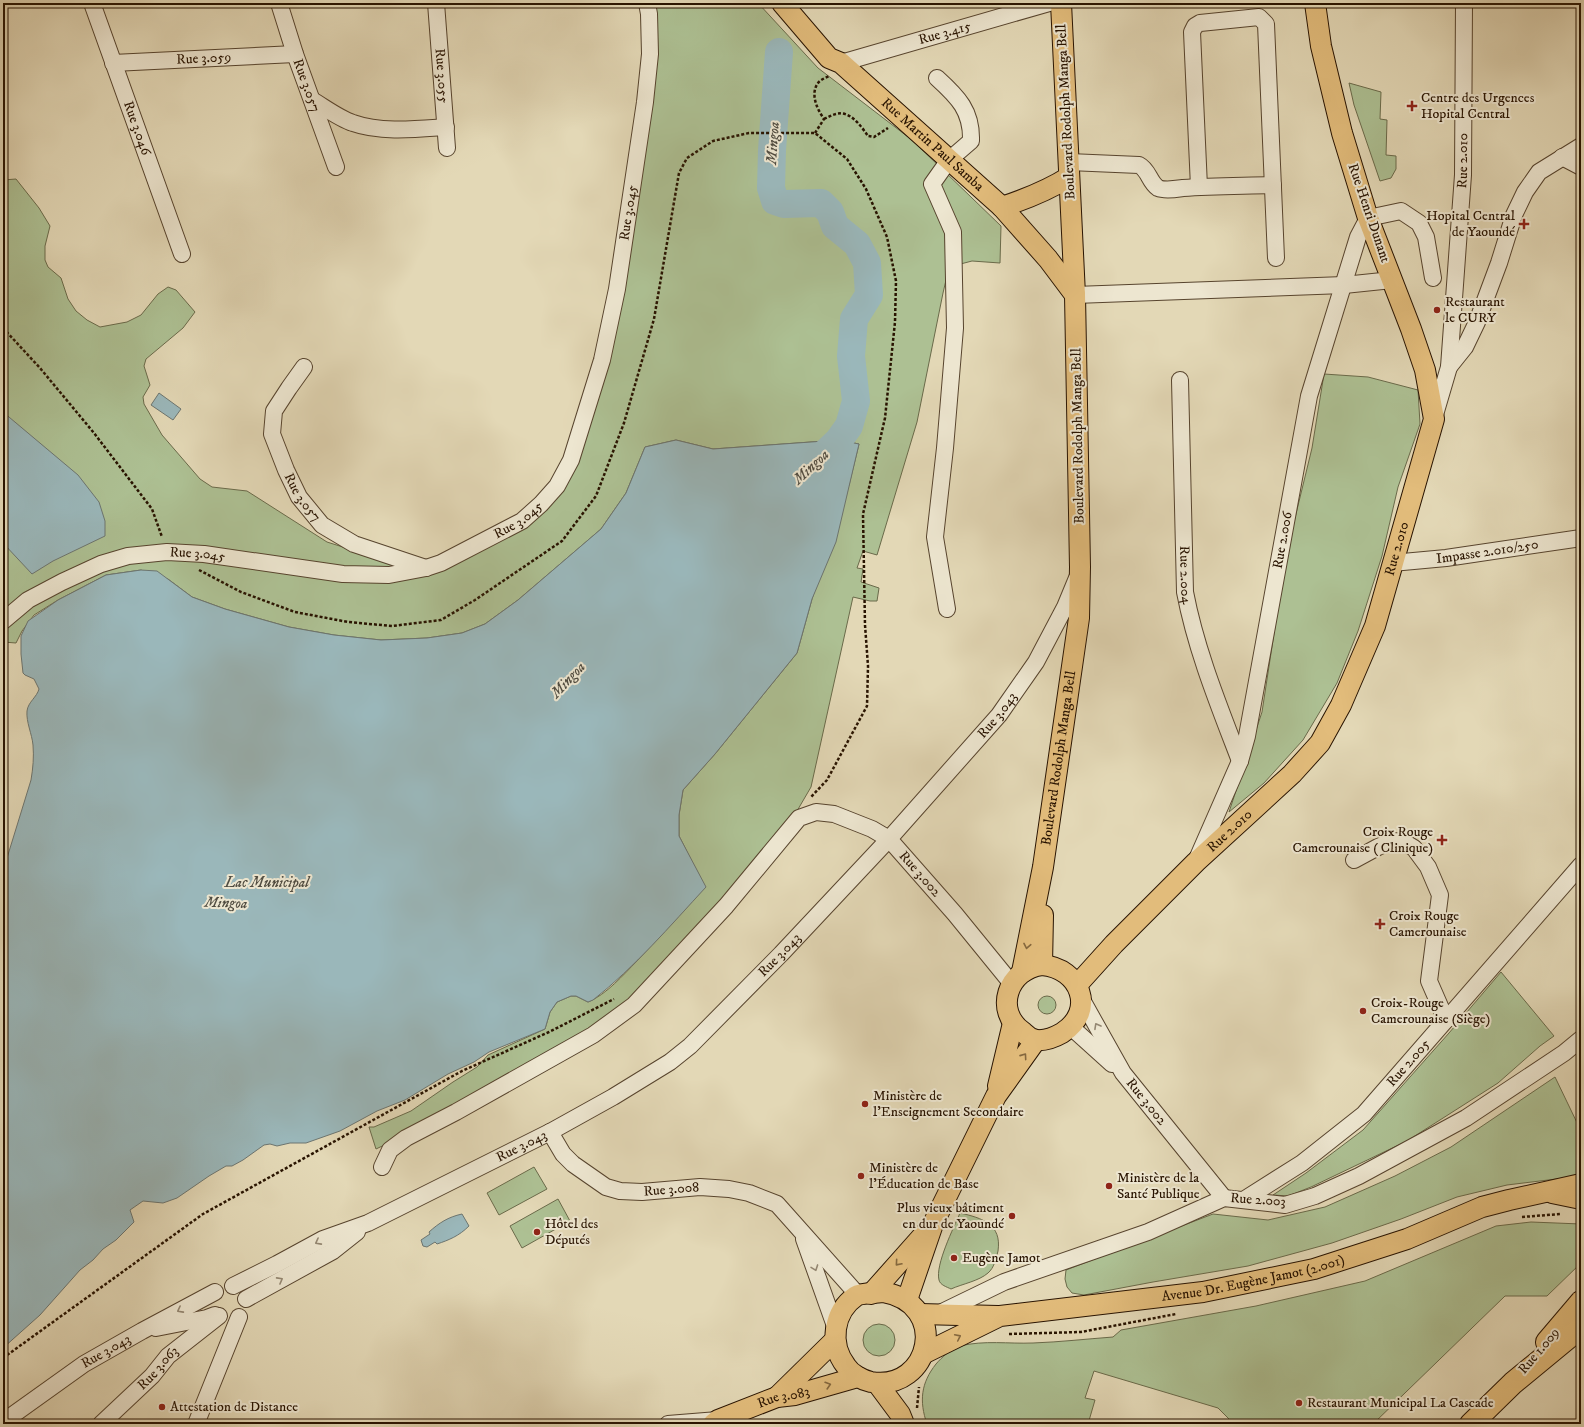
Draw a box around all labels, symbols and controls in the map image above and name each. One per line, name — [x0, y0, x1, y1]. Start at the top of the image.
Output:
street label: Rue 3.415 — [916, 17, 973, 49]
street label: Boulevard Rodolph Manga Bell — [1052, 23, 1080, 200]
street label: Rue 3.059 — [176, 48, 232, 69]
street label: Rue 3.055 — [430, 48, 453, 104]
street label: Rue 3.057 — [289, 56, 324, 115]
place label: Centre des Urgences Hopital Central — [1421, 89, 1535, 123]
street label: Rue Martin Paul Samba — [877, 94, 988, 195]
street label: Rue 3.046 — [119, 99, 155, 158]
marker: Centre des Urgences Hopital Central — [1406, 100, 1418, 112]
water label: Mingoa — [762, 121, 784, 166]
street label: Rue 2.010 — [1453, 133, 1472, 189]
street label: Rue Henri Dunant — [1344, 161, 1395, 265]
street label: Rue 3.045 — [615, 184, 641, 242]
place label: Hopital Central de Yaoundé — [1426, 207, 1516, 241]
marker: Hopital Central de Yaoundé — [1518, 218, 1530, 230]
place label: Restaurant le CURY — [1445, 293, 1505, 327]
marker: Restaurant le CURY — [1432, 305, 1442, 315]
street label: Boulevard Rodolph Manga Bell — [1067, 347, 1089, 524]
water label: Mingoa — [788, 445, 833, 489]
street label: Rue 3.057 — [280, 470, 325, 526]
street label: Rue 3.045 — [491, 497, 547, 543]
street label: Rue 2.006 — [1269, 510, 1297, 570]
street label: Rue 2.010 — [1381, 520, 1413, 578]
street label: Impasse 2.010/250 — [1435, 535, 1540, 568]
street label: Rue 3.045 — [169, 543, 227, 566]
street label: Rue 2.004 — [1175, 546, 1196, 607]
water label: Mingoa — [546, 658, 590, 703]
street label: Boulevard Rodolph Manga Bell — [1037, 669, 1080, 847]
street label: Rue 3.043 — [973, 689, 1021, 742]
street label: Rue 2.010 — [1203, 806, 1256, 856]
place label: Croix Rouge Camerounaise ( Clinique) — [1292, 823, 1433, 857]
marker: Croix Rouge Camerounaise ( Clinique) — [1436, 834, 1448, 846]
street label: Rue 3.002 — [895, 847, 945, 901]
water label: Lac Municipal — [224, 873, 311, 892]
water label: Mingoa — [203, 893, 248, 913]
place label: Croix Rouge Camerounaise — [1389, 907, 1467, 941]
marker: Croix Rouge Camerounaise — [1374, 918, 1386, 930]
street label: Rue 3.043 — [754, 929, 805, 981]
one-way arrow — [1024, 943, 1032, 949]
place label: Croix-Rouge Camerounaise (Siège) — [1371, 994, 1491, 1028]
marker: Croix-Rouge Camerounaise (Siège) — [1358, 1006, 1368, 1016]
one-way arrow — [1094, 1023, 1101, 1030]
street label: Rue 2.005 — [1383, 1036, 1434, 1091]
one-way arrow — [1019, 1054, 1026, 1061]
street label: Rue 3.002 — [1122, 1075, 1171, 1129]
place label: Ministère de l'Enseignement Secondaire — [873, 1087, 1024, 1121]
marker: Ministère de l'Enseignement Secondaire — [860, 1099, 870, 1109]
street label: Rue 3.043 — [493, 1126, 550, 1166]
place label: Ministère de l'Éducation de Base — [869, 1159, 979, 1193]
place label: Ministère de la Santé Publique — [1117, 1169, 1200, 1203]
marker: Ministère de l'Éducation de Base — [856, 1171, 866, 1181]
street label: Rue 3.008 — [643, 1178, 700, 1201]
marker: Ministère de la Santé Publique — [1104, 1181, 1114, 1191]
street label: Rue 2.003 — [1230, 1189, 1286, 1211]
place label: Plus vieux bâtiment en dur de Yaoundé — [897, 1199, 1005, 1233]
marker: Plus vieux bâtiment en dur de Yaoundé — [1007, 1211, 1017, 1221]
place label: Hôtel des Députés — [545, 1215, 599, 1249]
marker: Hôtel des Députés — [532, 1227, 542, 1237]
one-way arrow — [315, 1237, 322, 1244]
place label: Eugène Jamot — [962, 1249, 1041, 1267]
street label: Avenue Dr. Eugène Jamot (2.001) — [1161, 1251, 1347, 1306]
marker: Eugène Jamot — [949, 1253, 959, 1263]
one-way arrow — [895, 1259, 902, 1266]
one-way arrow — [810, 1265, 818, 1272]
one-way arrow — [276, 1278, 283, 1285]
one-way arrow — [177, 1306, 185, 1313]
street label: Rue 1.009 — [1514, 1324, 1564, 1378]
street label: Rue 3.043 — [78, 1330, 134, 1373]
one-way arrow — [954, 1334, 961, 1342]
street label: Rue 3.063 — [134, 1342, 182, 1394]
one-way arrow — [825, 1381, 832, 1390]
street label: Rue 3.083 — [755, 1382, 812, 1413]
place label: Restaurant Municipal La Cascade — [1307, 1394, 1494, 1412]
place label: Attestation de Distance — [170, 1398, 298, 1416]
marker: Restaurant Municipal La Cascade — [1294, 1398, 1304, 1408]
marker: Attestation de Distance — [157, 1402, 167, 1412]

